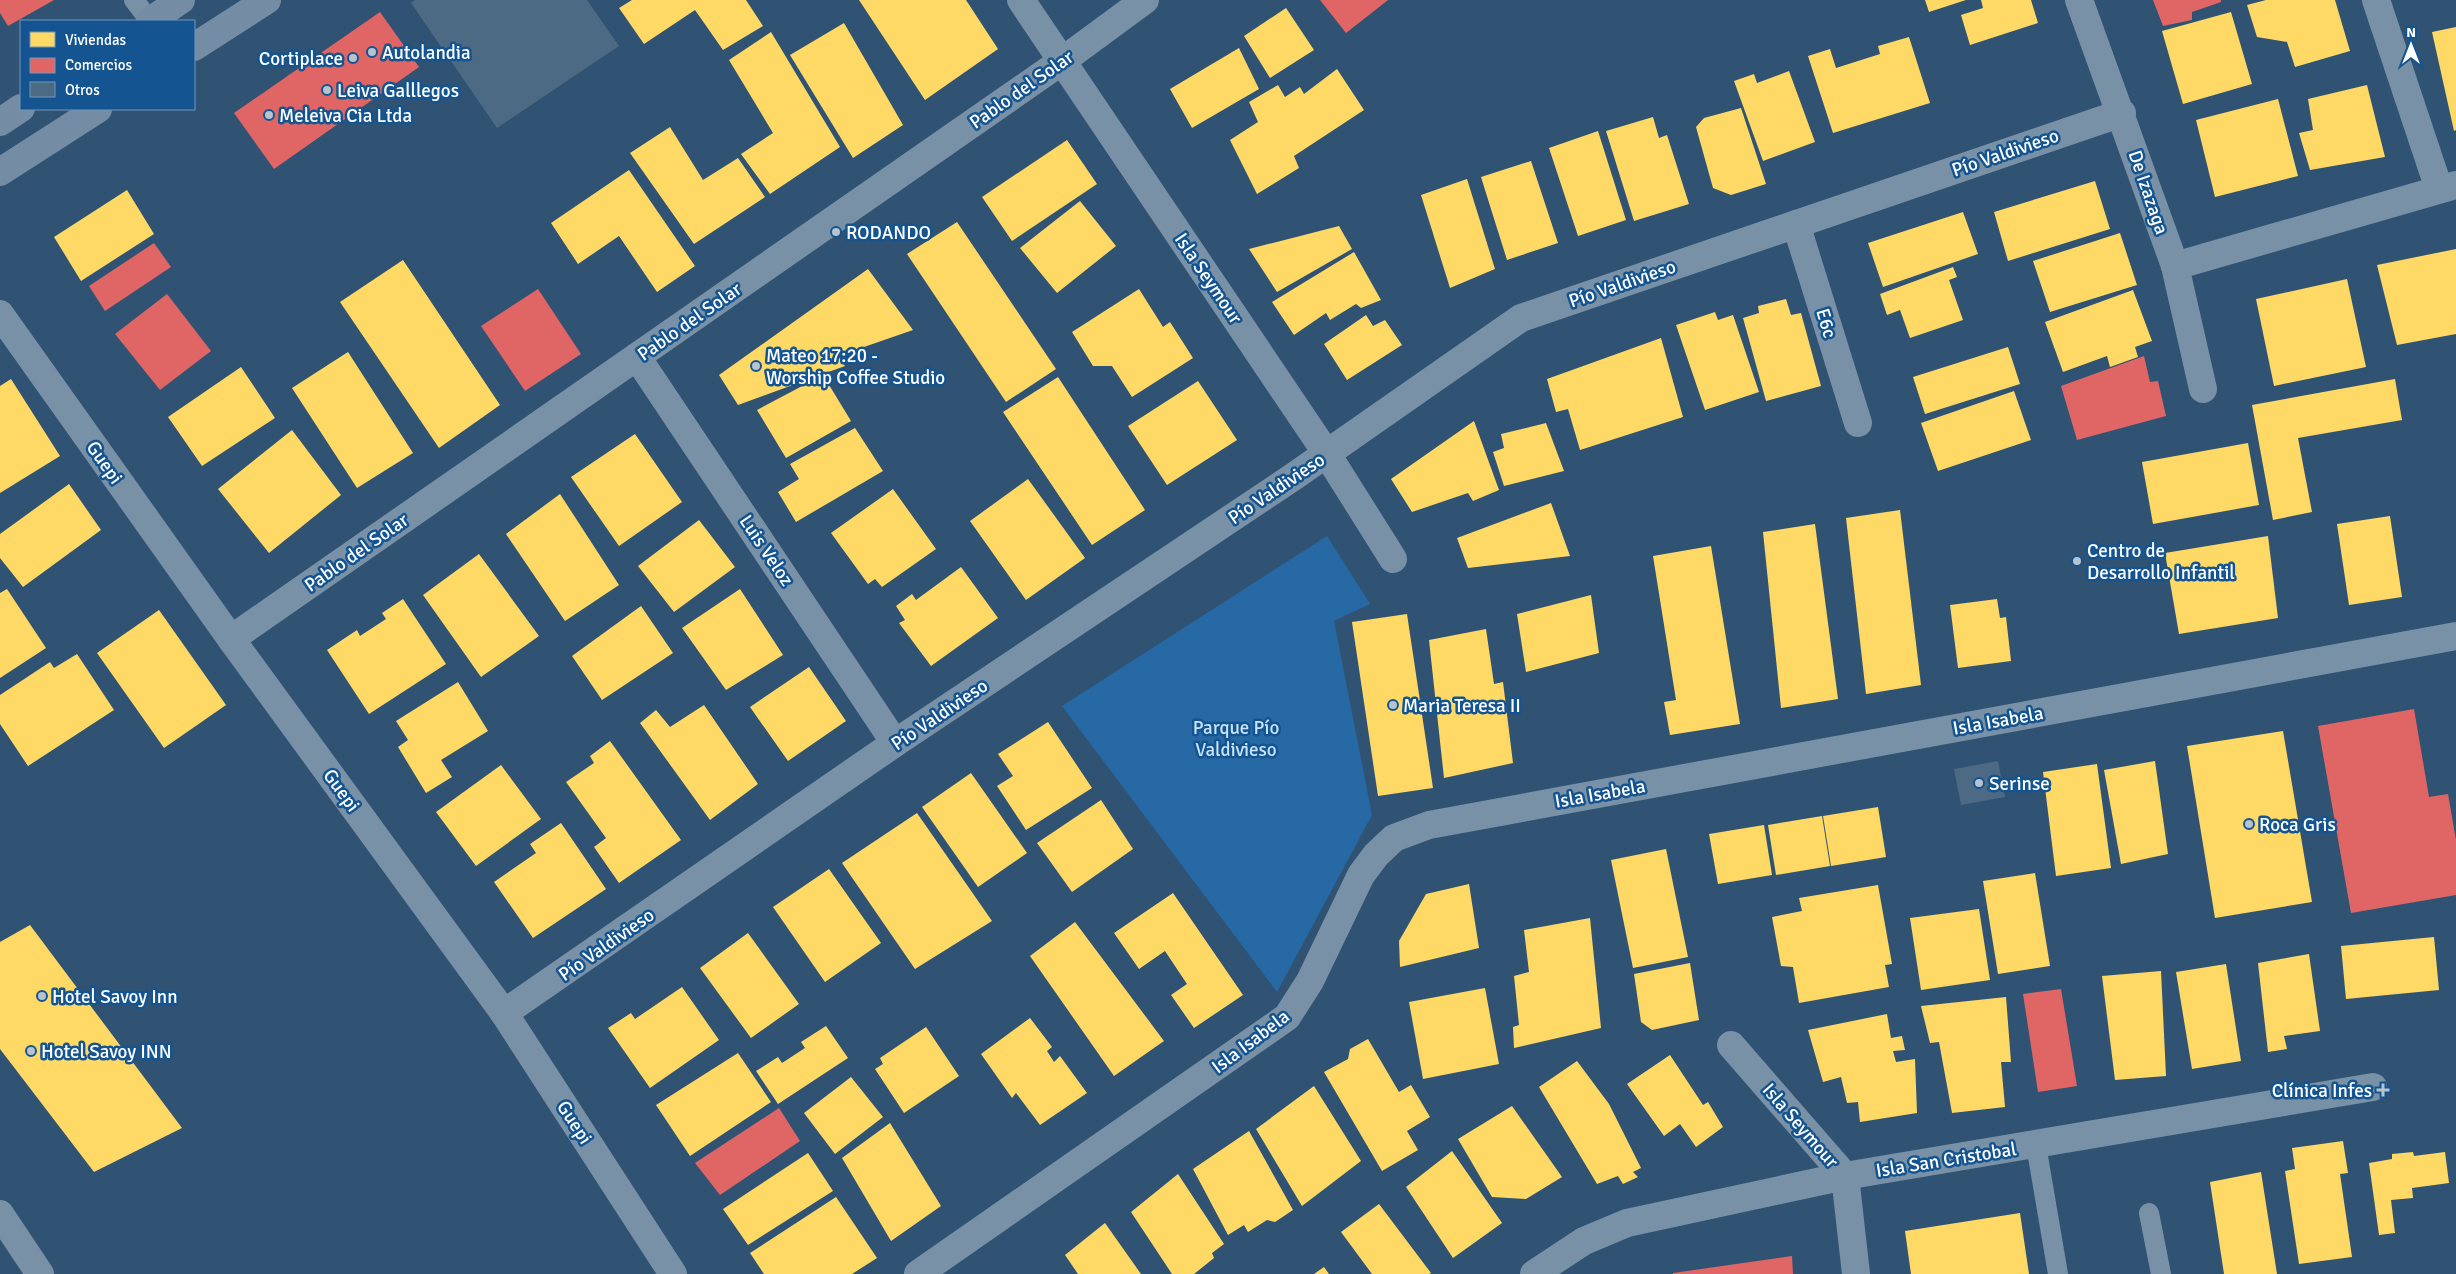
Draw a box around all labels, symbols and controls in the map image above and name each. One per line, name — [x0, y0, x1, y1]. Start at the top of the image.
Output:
legend — [20, 20, 195, 110]
north arrow — [2386, 20, 2436, 70]
text: N — [2406, 24, 2416, 41]
text: Viviendas — [65, 31, 126, 49]
place label: Autolandia — [382, 41, 471, 65]
street label: Pablo del Solar — [965, 45, 1078, 134]
marker: Autolandia — [366, 46, 378, 58]
place label: Cortiplace — [259, 47, 343, 71]
marker: Cortiplace — [347, 52, 359, 64]
text: Comercios — [65, 56, 133, 74]
place label: Leiva Galllegos — [337, 79, 459, 103]
text: Otros — [65, 81, 100, 99]
marker: Leiva Galllegos — [321, 84, 333, 96]
place label: Meleiva Cia Ltda — [279, 104, 412, 128]
marker: Meleiva Cia Ltda — [263, 109, 275, 121]
street label: Pío Valdivieso — [1949, 123, 2062, 182]
street label: De Izazaga — [2122, 147, 2174, 238]
place label: RODANDO — [846, 221, 931, 245]
marker: RODANDO — [830, 226, 842, 238]
street label: Isla Seymour — [1169, 229, 1247, 329]
street label: Pío Valdivieso — [1566, 254, 1679, 313]
street label: Pablo del Solar — [633, 277, 746, 366]
street label: E6c — [1810, 305, 1842, 341]
place label: Mateo 17:20 - Worship Coffee Studio — [766, 344, 945, 390]
marker: Mateo 17:20 - Worship Coffee Studio — [750, 360, 762, 372]
street label: Guepi — [81, 436, 128, 489]
street label: Pío Valdivieso — [1224, 448, 1330, 530]
street label: Pablo del Solar — [300, 508, 413, 597]
street label: Luis Veloz — [734, 511, 799, 591]
place label: Centro de Desarrollo Infantil — [2087, 539, 2235, 585]
marker: Centro de Desarrollo Infantil — [2071, 555, 2083, 567]
street label: Pío Valdivieso — [887, 674, 993, 756]
place label: Maria Teresa II — [1403, 694, 1521, 718]
marker: Maria Teresa II — [1387, 699, 1399, 711]
street label: Isla Isabela — [1951, 701, 2045, 741]
park label: Parque Pío Valdivieso — [1193, 716, 1279, 762]
street label: Guepi — [318, 764, 365, 817]
place label: Serinse — [1989, 772, 2050, 796]
street label: Isla Isabela — [1553, 774, 1647, 814]
marker: Serinse — [1973, 777, 1985, 789]
place label: Roca Gris — [2259, 813, 2336, 837]
marker: Roca Gris — [2243, 818, 2255, 830]
street label: Pío Valdivieso — [554, 903, 659, 987]
place label: Hotel Savoy Inn — [52, 985, 178, 1009]
marker: Hotel Savoy Inn — [36, 990, 48, 1002]
street label: Isla Isabela — [1207, 1005, 1294, 1079]
place label: Hotel Savoy INN — [41, 1040, 172, 1064]
marker: Hotel Savoy INN — [25, 1045, 37, 1057]
street label: Isla Seymour — [1757, 1078, 1844, 1173]
place label: Clínica Infes — [2272, 1079, 2372, 1103]
marker: Clínica Infes — [2376, 1083, 2390, 1097]
street label: Guepi — [551, 1096, 597, 1149]
street label: Isla San Cristobal — [1874, 1137, 2018, 1183]

